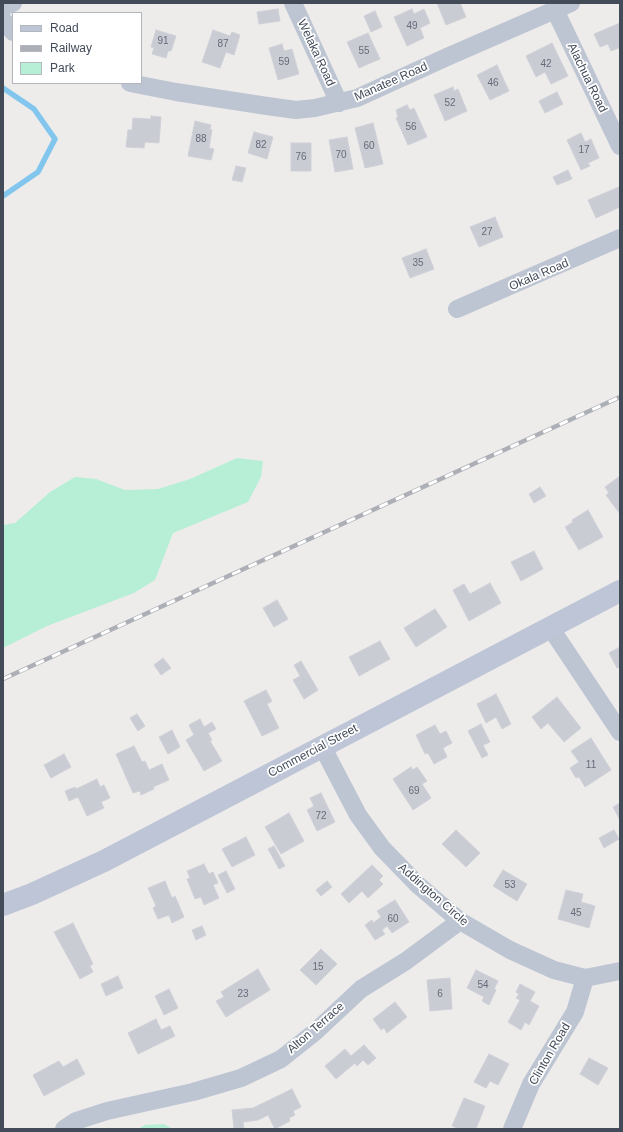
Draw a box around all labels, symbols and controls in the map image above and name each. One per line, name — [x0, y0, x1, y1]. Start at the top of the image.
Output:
legend — [12, 12, 142, 84]
street label: Welaka Road — [294, 17, 338, 89]
house number: 49 — [406, 20, 418, 32]
text: Road — [50, 21, 79, 35]
house number: 91 — [157, 35, 169, 47]
house number: 87 — [217, 38, 229, 50]
text: Railway — [50, 41, 92, 55]
street label: Alachua Road — [564, 41, 610, 115]
house number: 55 — [358, 45, 370, 57]
house number: 59 — [278, 56, 290, 68]
house number: 42 — [540, 58, 552, 70]
street label: Manatee Road — [352, 59, 430, 105]
text: Park — [50, 61, 75, 75]
house number: 46 — [487, 77, 499, 89]
house number: 52 — [444, 97, 456, 109]
house number: 56 — [405, 121, 417, 133]
house number: 88 — [195, 133, 207, 145]
house number: 82 — [255, 139, 267, 151]
house number: 60 — [363, 140, 375, 152]
house number: 17 — [578, 144, 590, 156]
house number: 70 — [335, 149, 347, 161]
house number: 76 — [295, 151, 307, 163]
house number: 27 — [481, 226, 493, 238]
street label: Okala Road — [507, 256, 571, 294]
house number: 35 — [412, 257, 424, 269]
street label: Commercial Street — [266, 721, 360, 781]
house number: 11 — [586, 759, 596, 771]
house number: 69 — [408, 785, 420, 797]
house number: 72 — [315, 810, 327, 822]
street label: Addington Circle — [395, 861, 471, 929]
house number: 53 — [504, 879, 516, 891]
house number: 45 — [570, 907, 582, 919]
house number: 60 — [387, 913, 399, 925]
house number: 15 — [312, 961, 324, 973]
house number: 54 — [477, 979, 489, 991]
house number: 23 — [237, 988, 249, 1000]
house number: 6 — [437, 988, 443, 1000]
street label: Alton Terrace — [285, 999, 347, 1057]
street label: Clinton Road — [526, 1020, 574, 1088]

